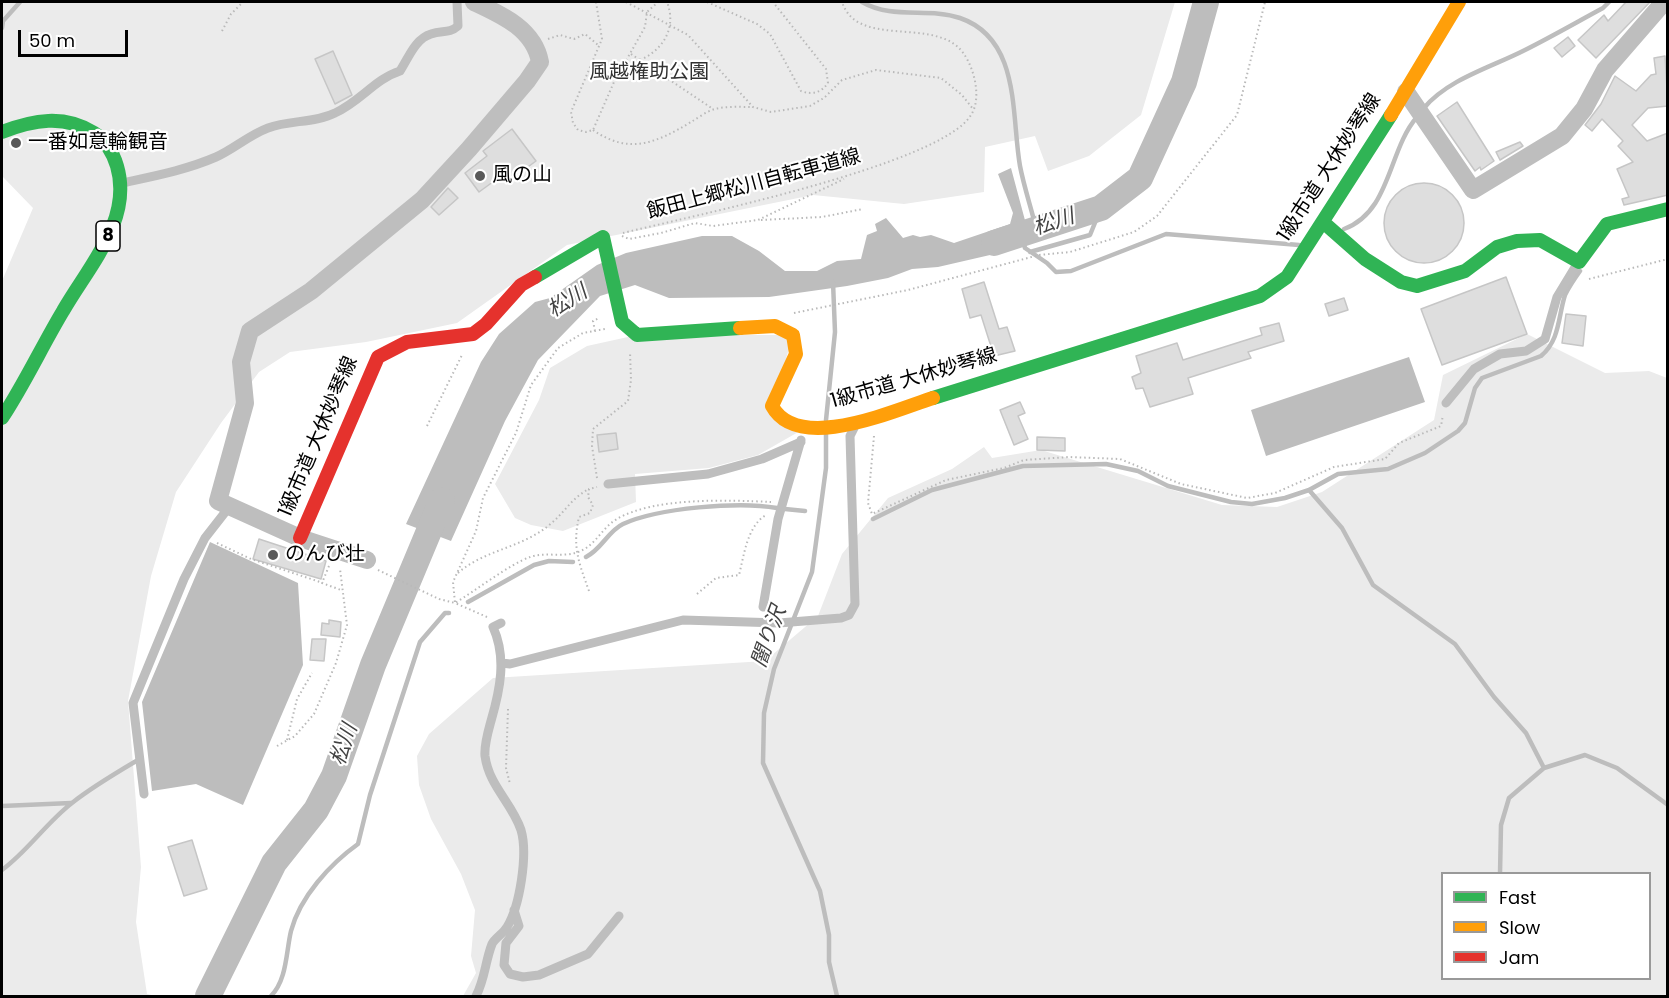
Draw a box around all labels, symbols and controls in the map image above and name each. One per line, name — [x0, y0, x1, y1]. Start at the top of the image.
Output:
scale bar — [21, 18, 130, 56]
text: 50 m — [29, 28, 75, 53]
park label: 風越権助公園 — [589, 61, 709, 85]
street label: 1級市道 大休妙琴線 — [1273, 89, 1387, 247]
place label: 一番如意輪観音 — [28, 131, 168, 155]
marker: 一番如意輪観音 — [9, 136, 23, 150]
street label: 飯田上郷松川自転車道線 — [645, 145, 863, 225]
place label: 風の山 — [492, 164, 552, 188]
marker: 風の山 — [473, 169, 487, 183]
water label: 松川 — [1030, 205, 1078, 241]
road number: 8 — [96, 221, 120, 251]
water label: 松川 — [544, 280, 592, 324]
street label: 1級市道 大休妙琴線 — [828, 344, 1000, 414]
street label: 1級市道 大休妙琴線 — [274, 353, 364, 521]
place label: のんび壮 — [285, 543, 365, 567]
marker: のんび壮 — [266, 548, 280, 562]
water label: 闇り沢 — [747, 603, 793, 671]
water label: 松川 — [326, 721, 364, 769]
legend — [1441, 872, 1651, 980]
text: Fast — [1499, 885, 1536, 910]
text: Slow — [1499, 915, 1540, 940]
text: Jam — [1499, 945, 1539, 970]

